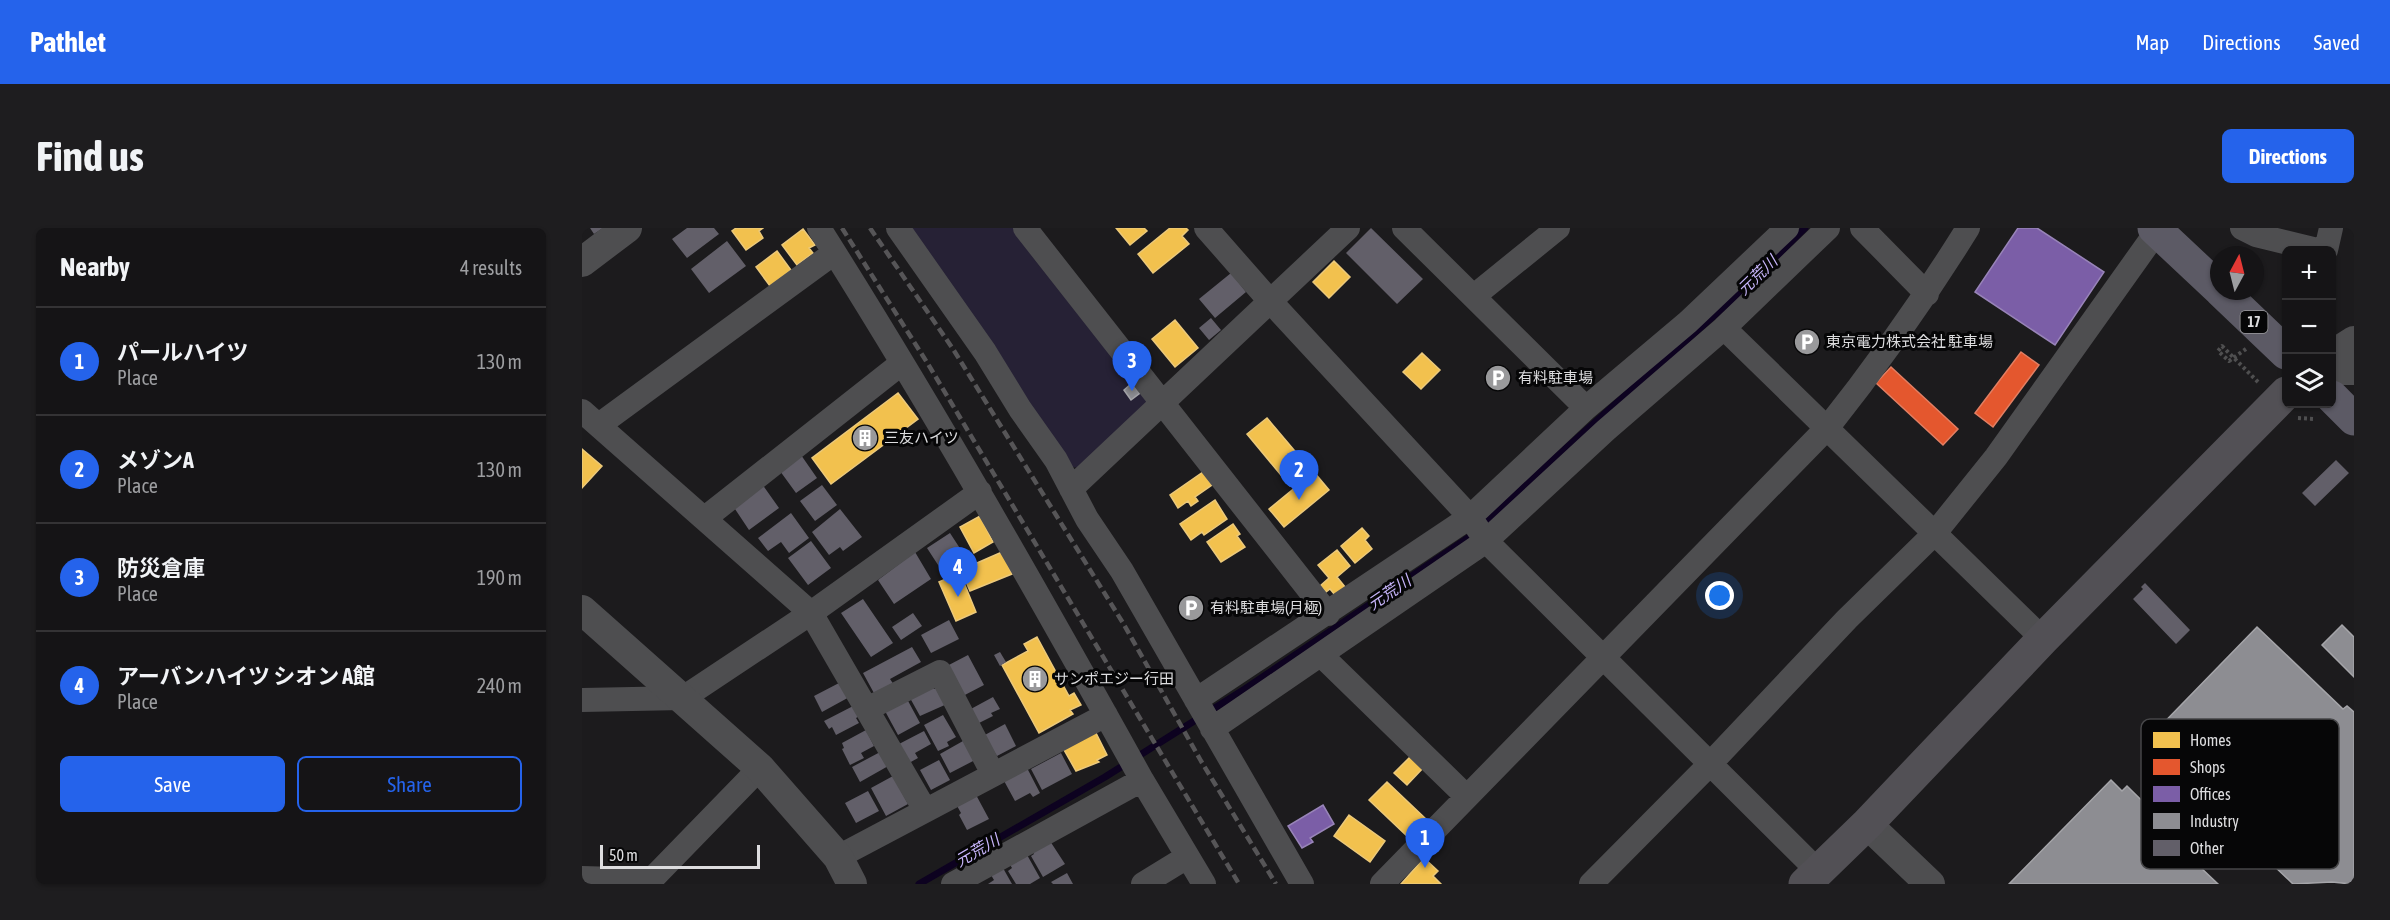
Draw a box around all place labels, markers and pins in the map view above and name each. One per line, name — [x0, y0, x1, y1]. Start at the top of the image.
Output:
parking icon: 東京電力株式会社 駐車場 — [1792, 327, 1822, 357]
place label: 東京電力株式会社 駐車場 — [1826, 333, 1993, 350]
pin: 3 — [1112, 342, 1152, 391]
parking icon: 有料駐車場 — [1483, 363, 1513, 393]
place label: 有料駐車場 — [1518, 369, 1593, 386]
building icon: 三友ハイツ — [850, 423, 880, 453]
place label: 三友ハイツ — [884, 429, 959, 446]
pin: 2 — [1280, 450, 1318, 500]
pin: 4 — [938, 548, 977, 597]
parking icon: 有料駐車場(月極) — [1176, 593, 1206, 623]
place label: 有料駐車場(月極) — [1210, 599, 1322, 616]
building icon: サンポエジー行田 — [1020, 664, 1050, 694]
place label: サンポエジー行田 — [1054, 670, 1174, 687]
pin: 1 — [1406, 818, 1444, 868]

